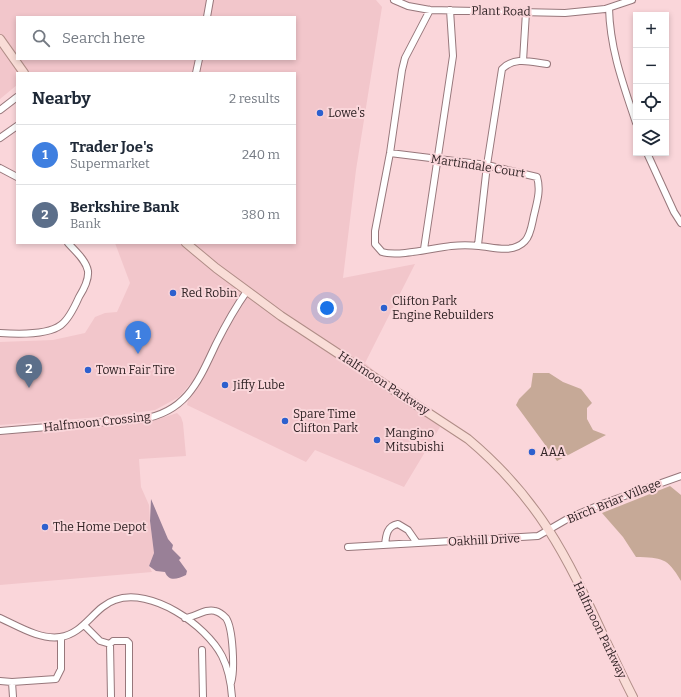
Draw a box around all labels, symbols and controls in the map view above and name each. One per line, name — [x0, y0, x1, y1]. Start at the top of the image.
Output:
street label: Plant Road — [471, 3, 531, 19]
map controls — [633, 12, 669, 156]
button: + — [633, 12, 669, 48]
search box — [16, 16, 296, 60]
icon: search — [30, 27, 52, 49]
text: Search here — [62, 29, 145, 47]
button: − — [633, 48, 669, 84]
button: locate — [633, 84, 669, 120]
text: Nearby — [32, 88, 91, 109]
text: 2 results — [229, 91, 280, 106]
place label: Lowe's — [328, 106, 365, 120]
marker: Lowe's — [315, 108, 325, 118]
button: layers — [633, 120, 669, 156]
text: Trader Joe's — [70, 138, 153, 156]
text: 1 — [42, 147, 48, 162]
text: 240 m — [242, 147, 280, 162]
street label: Martindale Court — [430, 152, 527, 180]
text: Supermarket — [70, 156, 150, 171]
text: Berkshire Bank — [70, 198, 179, 216]
text: 2 — [41, 207, 49, 222]
text: 380 m — [241, 207, 280, 222]
text: Bank — [70, 216, 101, 231]
place label: Red Robin — [181, 286, 238, 300]
marker: Red Robin — [168, 288, 178, 298]
place label: Clifton Park Engine Rebuilders — [392, 294, 494, 322]
your location — [317, 298, 337, 318]
marker: Clifton Park Engine Rebuilders — [379, 303, 389, 313]
pin: 1 — [125, 321, 151, 354]
street label: Halfmoon Parkway — [336, 348, 433, 418]
pin: 2 — [16, 355, 42, 388]
place label: Town Fair Tire — [96, 363, 175, 377]
marker: Town Fair Tire — [83, 365, 93, 375]
place label: Jiffy Lube — [232, 378, 285, 392]
marker: Jiffy Lube — [220, 380, 230, 390]
place label: Spare Time Clifton Park — [293, 407, 358, 435]
street label: Halfmoon Crossing — [43, 409, 152, 435]
marker: Spare Time Clifton Park — [280, 416, 290, 426]
place label: Mangino Mitsubishi — [385, 426, 444, 454]
marker: Mangino Mitsubishi — [372, 435, 382, 445]
place label: AAA — [540, 445, 566, 459]
marker: AAA — [527, 447, 537, 457]
street label: Birch Briar Village — [565, 476, 663, 526]
place label: The Home Depot — [53, 520, 147, 534]
marker: The Home Depot — [40, 522, 50, 532]
street label: Oakhill Drive — [448, 531, 520, 549]
street label: Halfmoon Parkway — [570, 579, 630, 681]

